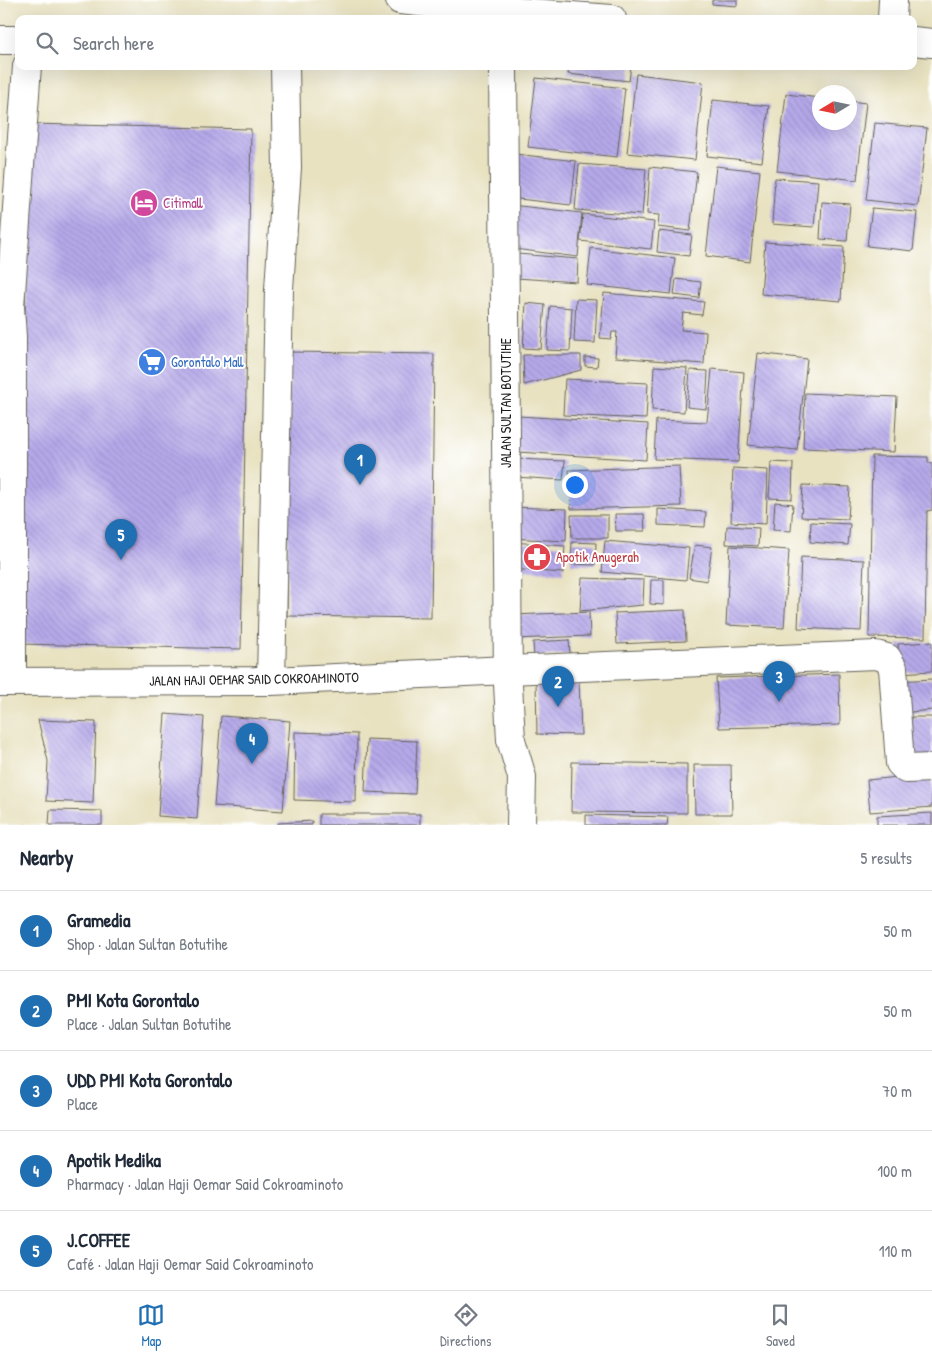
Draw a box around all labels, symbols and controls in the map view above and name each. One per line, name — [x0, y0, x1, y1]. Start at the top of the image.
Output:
search box — [15, 15, 917, 70]
icon: search — [33, 29, 61, 57]
text: Search here — [73, 30, 154, 56]
north arrow — [812, 85, 857, 130]
hotel icon: Citimall — [129, 188, 159, 218]
place label: Citimall — [163, 193, 204, 212]
street label: JALAN SULTAN BOTUTIHE — [496, 338, 515, 468]
supermarket icon: Gorontalo Mall — [137, 347, 167, 377]
place label: Gorontalo Mall — [171, 352, 244, 371]
pin: 1 — [344, 444, 376, 485]
your location — [562, 472, 588, 498]
pin: 5 — [105, 519, 137, 560]
pharmacy icon: Apotik Anugerah — [522, 542, 552, 572]
place label: Apotik Anugerah — [556, 547, 639, 567]
pin: 3 — [763, 661, 795, 702]
pin: 2 — [542, 666, 574, 707]
street label: JALAN HAJI OEMAR SAID COKROAMINOTO — [149, 667, 359, 690]
pin: 4 — [236, 723, 268, 764]
text: Nearby — [20, 843, 73, 872]
text: 5 results — [861, 847, 912, 869]
text: Gramedia — [67, 907, 130, 933]
text: 1 — [33, 920, 39, 942]
text: 50 m — [884, 920, 912, 942]
text: Shop · Jalan Sultan Botutihe — [67, 933, 228, 955]
text: PMI Kota Gorontalo — [67, 987, 199, 1013]
text: 2 — [32, 1000, 40, 1022]
text: 50 m — [884, 1000, 912, 1022]
text: Place · Jalan Sultan Botutihe — [67, 1013, 231, 1035]
text: UDD PMI Kota Gorontalo — [67, 1067, 232, 1093]
text: 3 — [32, 1080, 40, 1102]
text: 70 m — [882, 1080, 912, 1102]
text: Place — [67, 1093, 98, 1115]
text: Apotik Medika — [67, 1147, 161, 1173]
text: 4 — [33, 1160, 39, 1182]
text: 100 m — [877, 1160, 912, 1182]
text: Pharmacy · Jalan Haji Oemar Said Cokroaminoto — [67, 1173, 343, 1195]
text: J.COFFEE — [67, 1227, 130, 1253]
text: 5 — [33, 1240, 39, 1262]
text: 110 m — [879, 1240, 912, 1262]
text: Café · Jalan Haji Oemar Said Cokroaminoto — [67, 1253, 313, 1275]
tab: Map — [137, 1301, 165, 1350]
tab: Directions — [440, 1301, 491, 1350]
tab: Saved — [766, 1301, 795, 1350]

